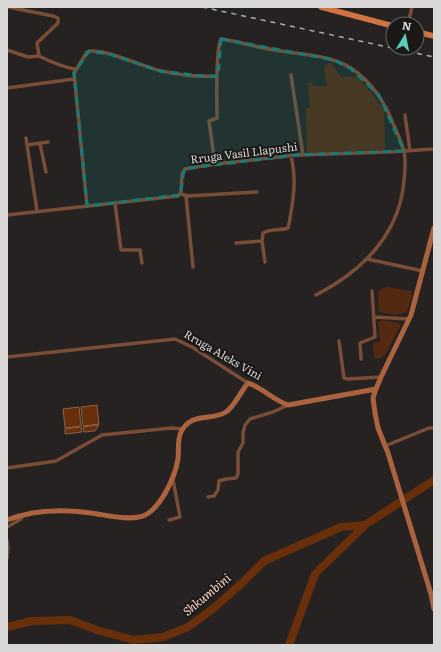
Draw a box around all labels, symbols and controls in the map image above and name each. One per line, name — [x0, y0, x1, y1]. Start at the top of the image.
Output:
north arrow — [385, 16, 425, 56]
text: N — [401, 16, 413, 34]
street label: Rruga Vasil Llapushi — [189, 137, 299, 167]
street label: Rruga Aleks Vini — [181, 325, 266, 383]
water label: Shkumbini — [178, 569, 235, 620]

